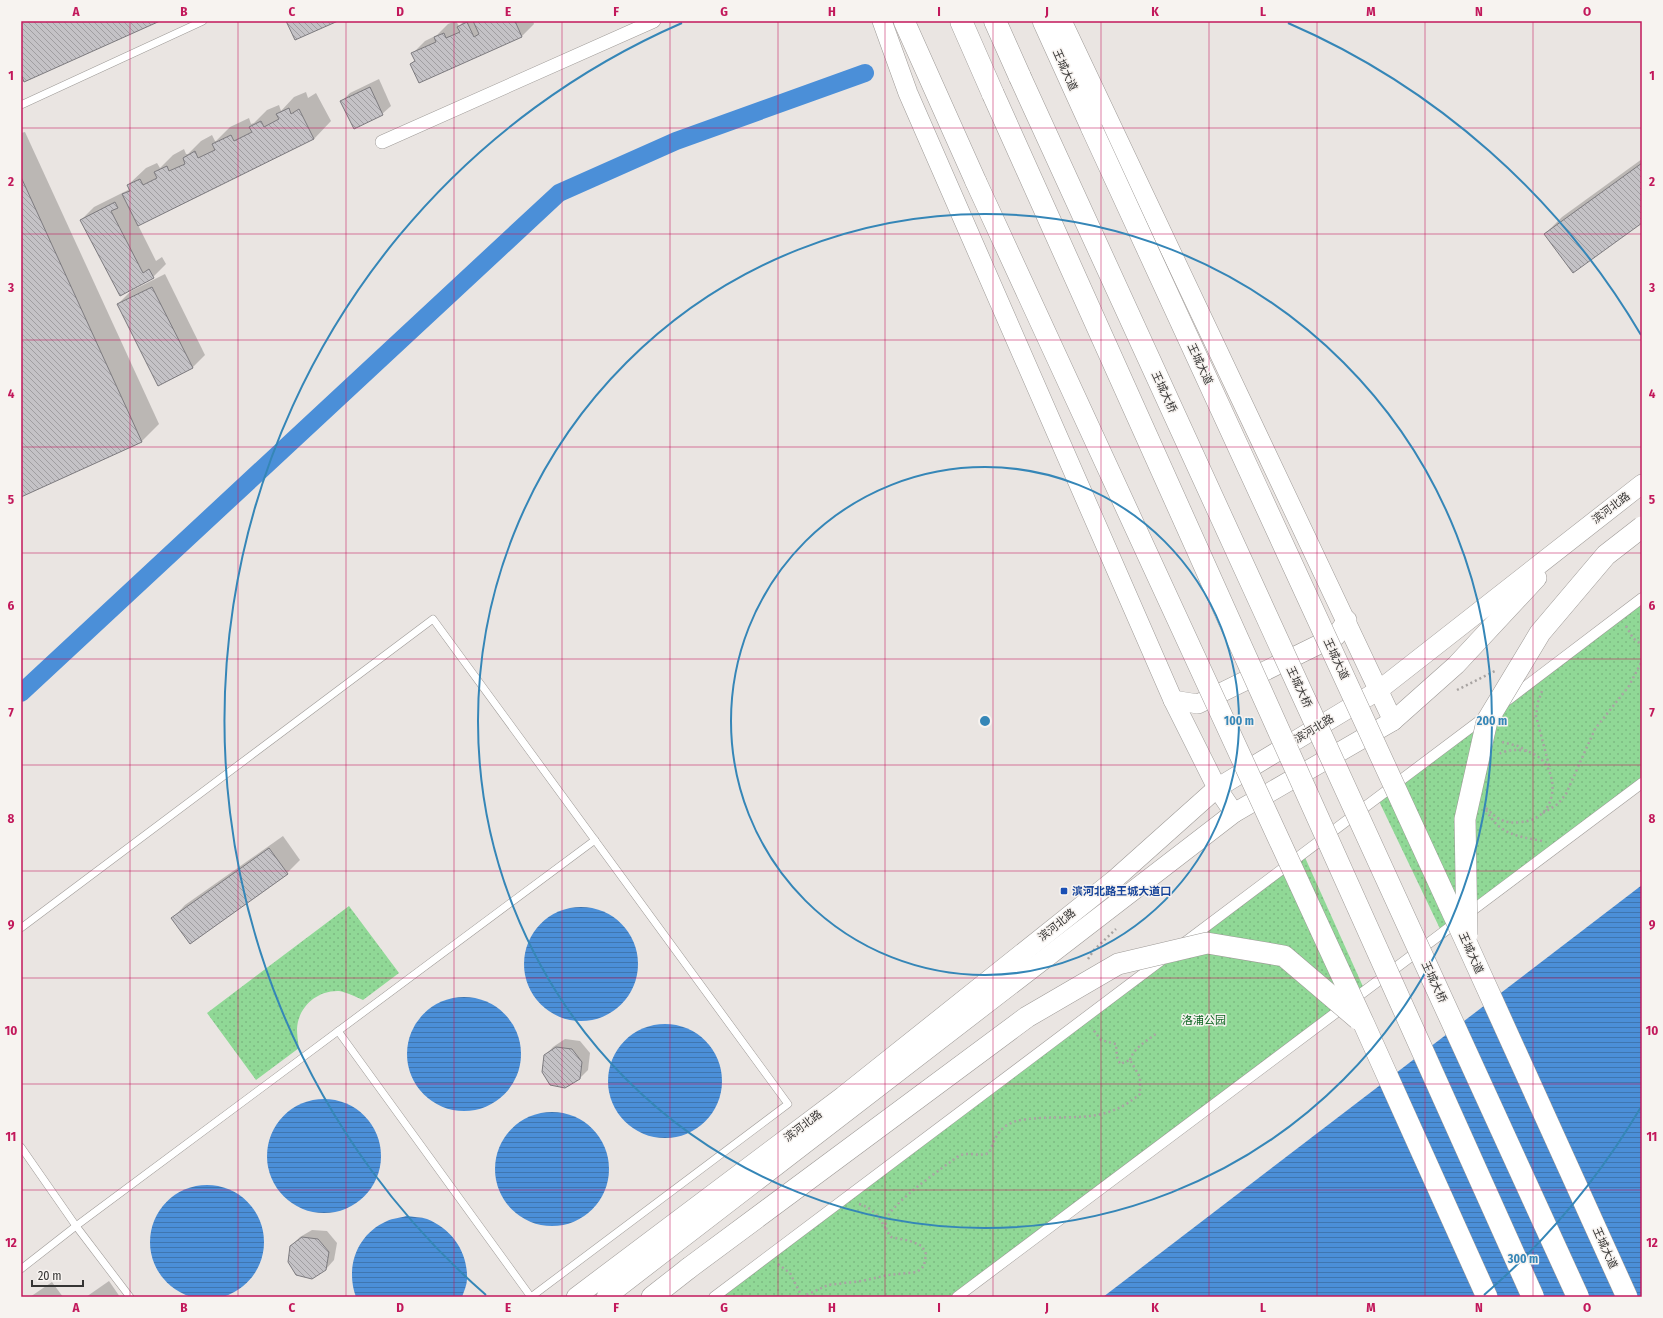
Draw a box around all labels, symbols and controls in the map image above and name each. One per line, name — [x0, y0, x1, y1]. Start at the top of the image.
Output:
text: A — [71, 4, 80, 19]
text: B — [180, 4, 188, 19]
text: C — [289, 4, 296, 19]
text: D — [396, 4, 404, 19]
text: E — [505, 4, 511, 19]
text: F — [613, 4, 619, 19]
text: G — [720, 4, 728, 19]
text: H — [828, 4, 836, 19]
text: I — [937, 4, 941, 19]
text: J — [1044, 4, 1049, 19]
text: K — [1151, 4, 1159, 19]
text: L — [1260, 4, 1266, 19]
text: M — [1366, 4, 1376, 19]
text: N — [1475, 4, 1483, 19]
text: O — [1583, 4, 1591, 19]
street label: 王城大道 — [1050, 47, 1080, 93]
text: 1 — [8, 68, 14, 83]
text: 1 — [1649, 68, 1655, 83]
text: 2 — [7, 174, 14, 189]
text: 2 — [1648, 174, 1655, 189]
text: 3 — [7, 280, 14, 295]
text: 3 — [1648, 280, 1655, 295]
street label: 王城大道 — [1185, 341, 1215, 387]
street label: 王城大桥 — [1149, 369, 1179, 415]
text: 4 — [8, 386, 15, 401]
text: 4 — [1649, 386, 1656, 401]
street label: 滨河北路 — [1590, 490, 1632, 526]
text: 5 — [8, 492, 14, 507]
text: 5 — [1649, 492, 1655, 507]
text: 6 — [8, 598, 15, 613]
text: 6 — [1649, 598, 1656, 613]
street label: 王城大道 — [1321, 636, 1351, 682]
street label: 王城大桥 — [1284, 664, 1314, 710]
text: 7 — [8, 705, 14, 720]
text: 7 — [1649, 705, 1655, 720]
street label: 滨河北路 — [1292, 712, 1336, 746]
centre of rings — [978, 714, 992, 728]
text: 100 m — [1224, 714, 1254, 728]
text: 200 m — [1476, 714, 1507, 728]
text: 8 — [8, 811, 15, 826]
text: 8 — [1649, 811, 1656, 826]
place label: 滨河北路王城大道口 — [1072, 885, 1171, 898]
marker: 滨河北路王城大道口 — [1059, 886, 1069, 896]
street label: 滨河北路 — [1036, 906, 1078, 944]
text: 9 — [8, 917, 15, 932]
text: 9 — [1649, 917, 1656, 932]
street label: 王城大道 — [1456, 930, 1486, 976]
street label: 王城大桥 — [1419, 959, 1449, 1005]
park label: 洛浦公园 — [1182, 1014, 1226, 1027]
text: 10 — [5, 1023, 17, 1038]
text: 10 — [1646, 1023, 1658, 1038]
street label: 滨河北路 — [782, 1108, 824, 1144]
text: 11 — [6, 1129, 16, 1144]
text: 11 — [1647, 1129, 1657, 1144]
street label: 王城大道 — [1590, 1225, 1620, 1271]
text: 12 — [5, 1235, 17, 1250]
text: 12 — [1646, 1235, 1658, 1250]
text: 300 m — [1507, 1252, 1538, 1266]
scale bar — [32, 1262, 83, 1288]
text: 20 m — [38, 1269, 62, 1283]
text: A — [71, 1300, 80, 1315]
text: B — [180, 1300, 188, 1315]
text: C — [289, 1300, 296, 1315]
text: D — [396, 1300, 404, 1315]
text: E — [505, 1300, 511, 1315]
text: F — [613, 1300, 619, 1315]
text: G — [720, 1300, 728, 1315]
text: H — [828, 1300, 836, 1315]
text: I — [937, 1300, 941, 1315]
text: J — [1044, 1300, 1049, 1315]
text: K — [1151, 1300, 1159, 1315]
text: L — [1260, 1300, 1266, 1315]
text: M — [1366, 1300, 1376, 1315]
text: N — [1475, 1300, 1483, 1315]
text: O — [1583, 1300, 1591, 1315]

